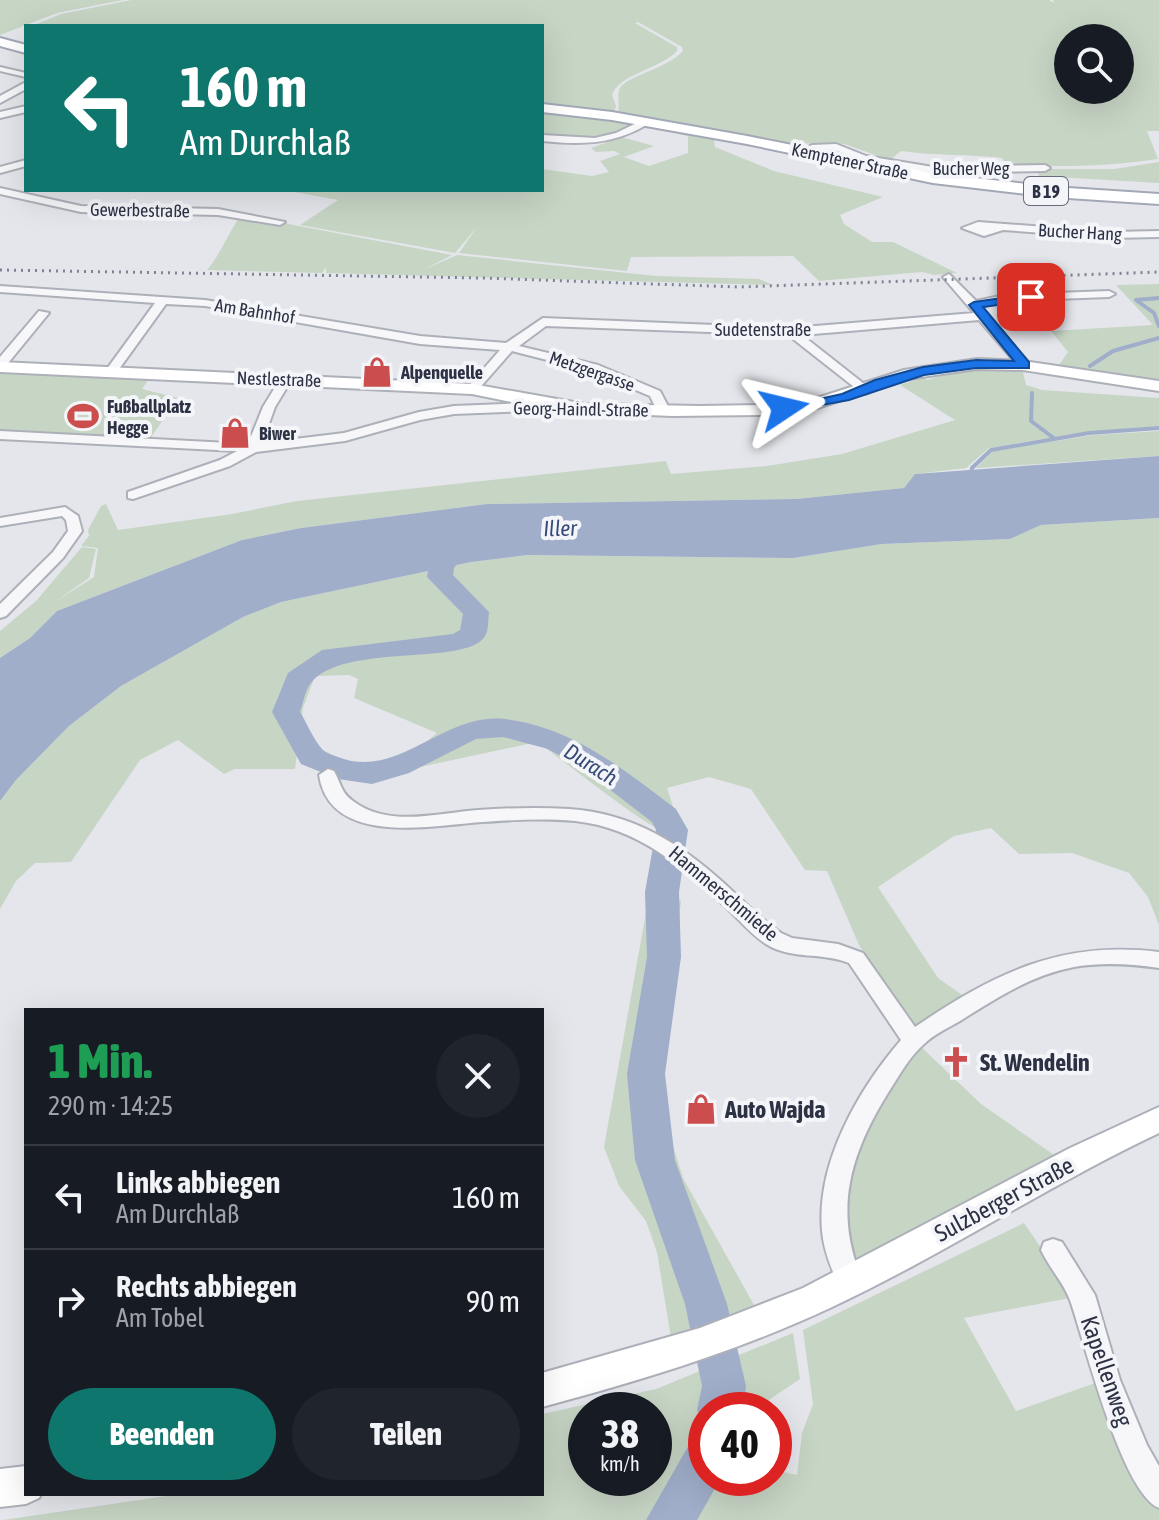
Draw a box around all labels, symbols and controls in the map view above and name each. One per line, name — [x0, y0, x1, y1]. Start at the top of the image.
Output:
map controls — [1054, 24, 1134, 104]
button: search — [1054, 24, 1134, 104]
text: 160 m — [180, 55, 307, 119]
icon: left — [48, 56, 152, 160]
text: Am Durchlaß — [180, 121, 351, 163]
street label: Kemptener Straße — [790, 138, 910, 184]
street label: Bucher Weg — [933, 158, 1010, 179]
road number: B 19 — [1024, 177, 1068, 205]
street label: Gewerbestraße — [90, 199, 190, 221]
street label: Bucher Hang — [1038, 219, 1123, 245]
pin — [997, 263, 1065, 331]
icon: arrive — [1009, 275, 1053, 319]
street label: Am Bahnhof — [213, 294, 297, 328]
street label: Sudetenstraße — [715, 319, 811, 340]
street label: Metzgergasse — [547, 347, 637, 395]
shop icon: Alpenquelle — [360, 355, 394, 389]
place label: Alpenquelle — [400, 362, 483, 383]
position arrow — [742, 366, 826, 450]
street label: Nestlestraße — [236, 367, 322, 391]
place label: Fußballplatz Hegge — [107, 396, 192, 438]
street label: Georg-Haindl-Straße — [513, 397, 649, 421]
sports icon: Fußballplatz Hegge — [66, 399, 100, 433]
shop icon: Biwer — [218, 416, 252, 450]
place label: Biwer — [259, 423, 296, 444]
water label: Iller — [543, 515, 578, 541]
water label: Durach — [560, 738, 623, 791]
street label: Hammerschmiede — [665, 841, 783, 945]
text: 1 Min. — [48, 1033, 152, 1088]
button: close — [436, 1034, 520, 1118]
church icon: St. Wendelin — [939, 1045, 973, 1079]
place label: St. Wendelin — [980, 1049, 1090, 1076]
text: 290 m · 14:25 — [48, 1091, 173, 1121]
shop icon: Auto Wajda — [684, 1092, 718, 1126]
place label: Auto Wajda — [724, 1096, 826, 1123]
street label: Sulzberger Straße — [930, 1151, 1078, 1247]
text: Links abbiegen — [116, 1165, 280, 1199]
icon: left — [48, 1175, 92, 1219]
text: 160 m — [452, 1180, 520, 1214]
text: Am Durchlaß — [116, 1199, 239, 1229]
text: Rechts abbiegen — [116, 1269, 297, 1303]
icon: right — [48, 1279, 92, 1323]
text: 90 m — [466, 1284, 520, 1318]
text: Am Tobel — [116, 1303, 204, 1333]
street label: Kapellenweg — [1076, 1312, 1139, 1430]
button: Beenden — [48, 1388, 276, 1480]
button: Teilen — [292, 1388, 520, 1480]
speed limit sign: 40 — [688, 1392, 792, 1496]
text: 38 — [601, 1411, 639, 1456]
text: km/h — [600, 1452, 640, 1475]

